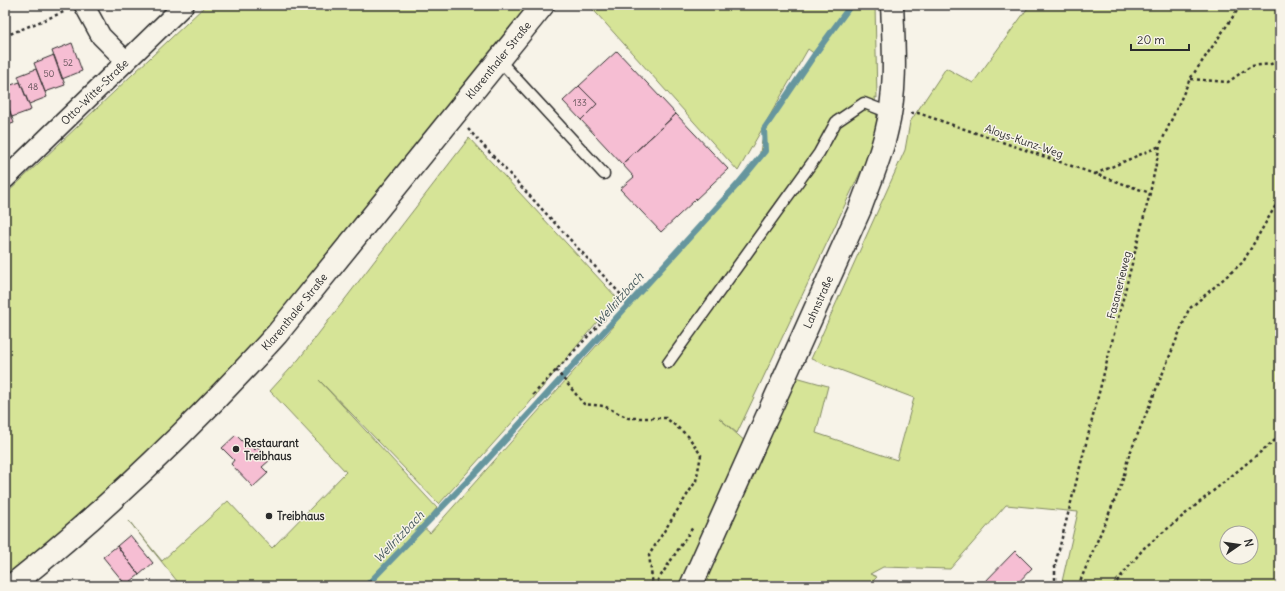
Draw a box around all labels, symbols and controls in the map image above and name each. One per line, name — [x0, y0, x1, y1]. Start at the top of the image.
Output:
street label: Klarenthaler Straße — [463, 18, 534, 102]
scale bar — [1131, 26, 1189, 52]
text: 20 m — [1137, 32, 1165, 47]
street label: Otto-Witte-Straße — [58, 56, 131, 128]
house number: 52 — [63, 57, 73, 68]
house number: 50 — [43, 68, 55, 79]
house number: 48 — [28, 81, 38, 92]
house number: 133 — [573, 97, 587, 108]
street label: Aloys-Kunz-Weg — [983, 121, 1065, 161]
street label: Fasanerieweg — [1104, 250, 1134, 320]
water label: Wellritzbach — [591, 268, 647, 328]
street label: Klarenthaler Straße — [258, 270, 330, 353]
street label: Lahnstraße — [800, 274, 836, 331]
place label: Restaurant Treibhaus — [244, 436, 299, 463]
marker: Restaurant Treibhaus — [231, 444, 241, 454]
water label: Wellritzbach — [370, 507, 428, 566]
place label: Treibhaus — [277, 509, 325, 523]
marker: Treibhaus — [264, 511, 274, 521]
north arrow — [1219, 525, 1259, 565]
text: N — [1241, 537, 1256, 548]

